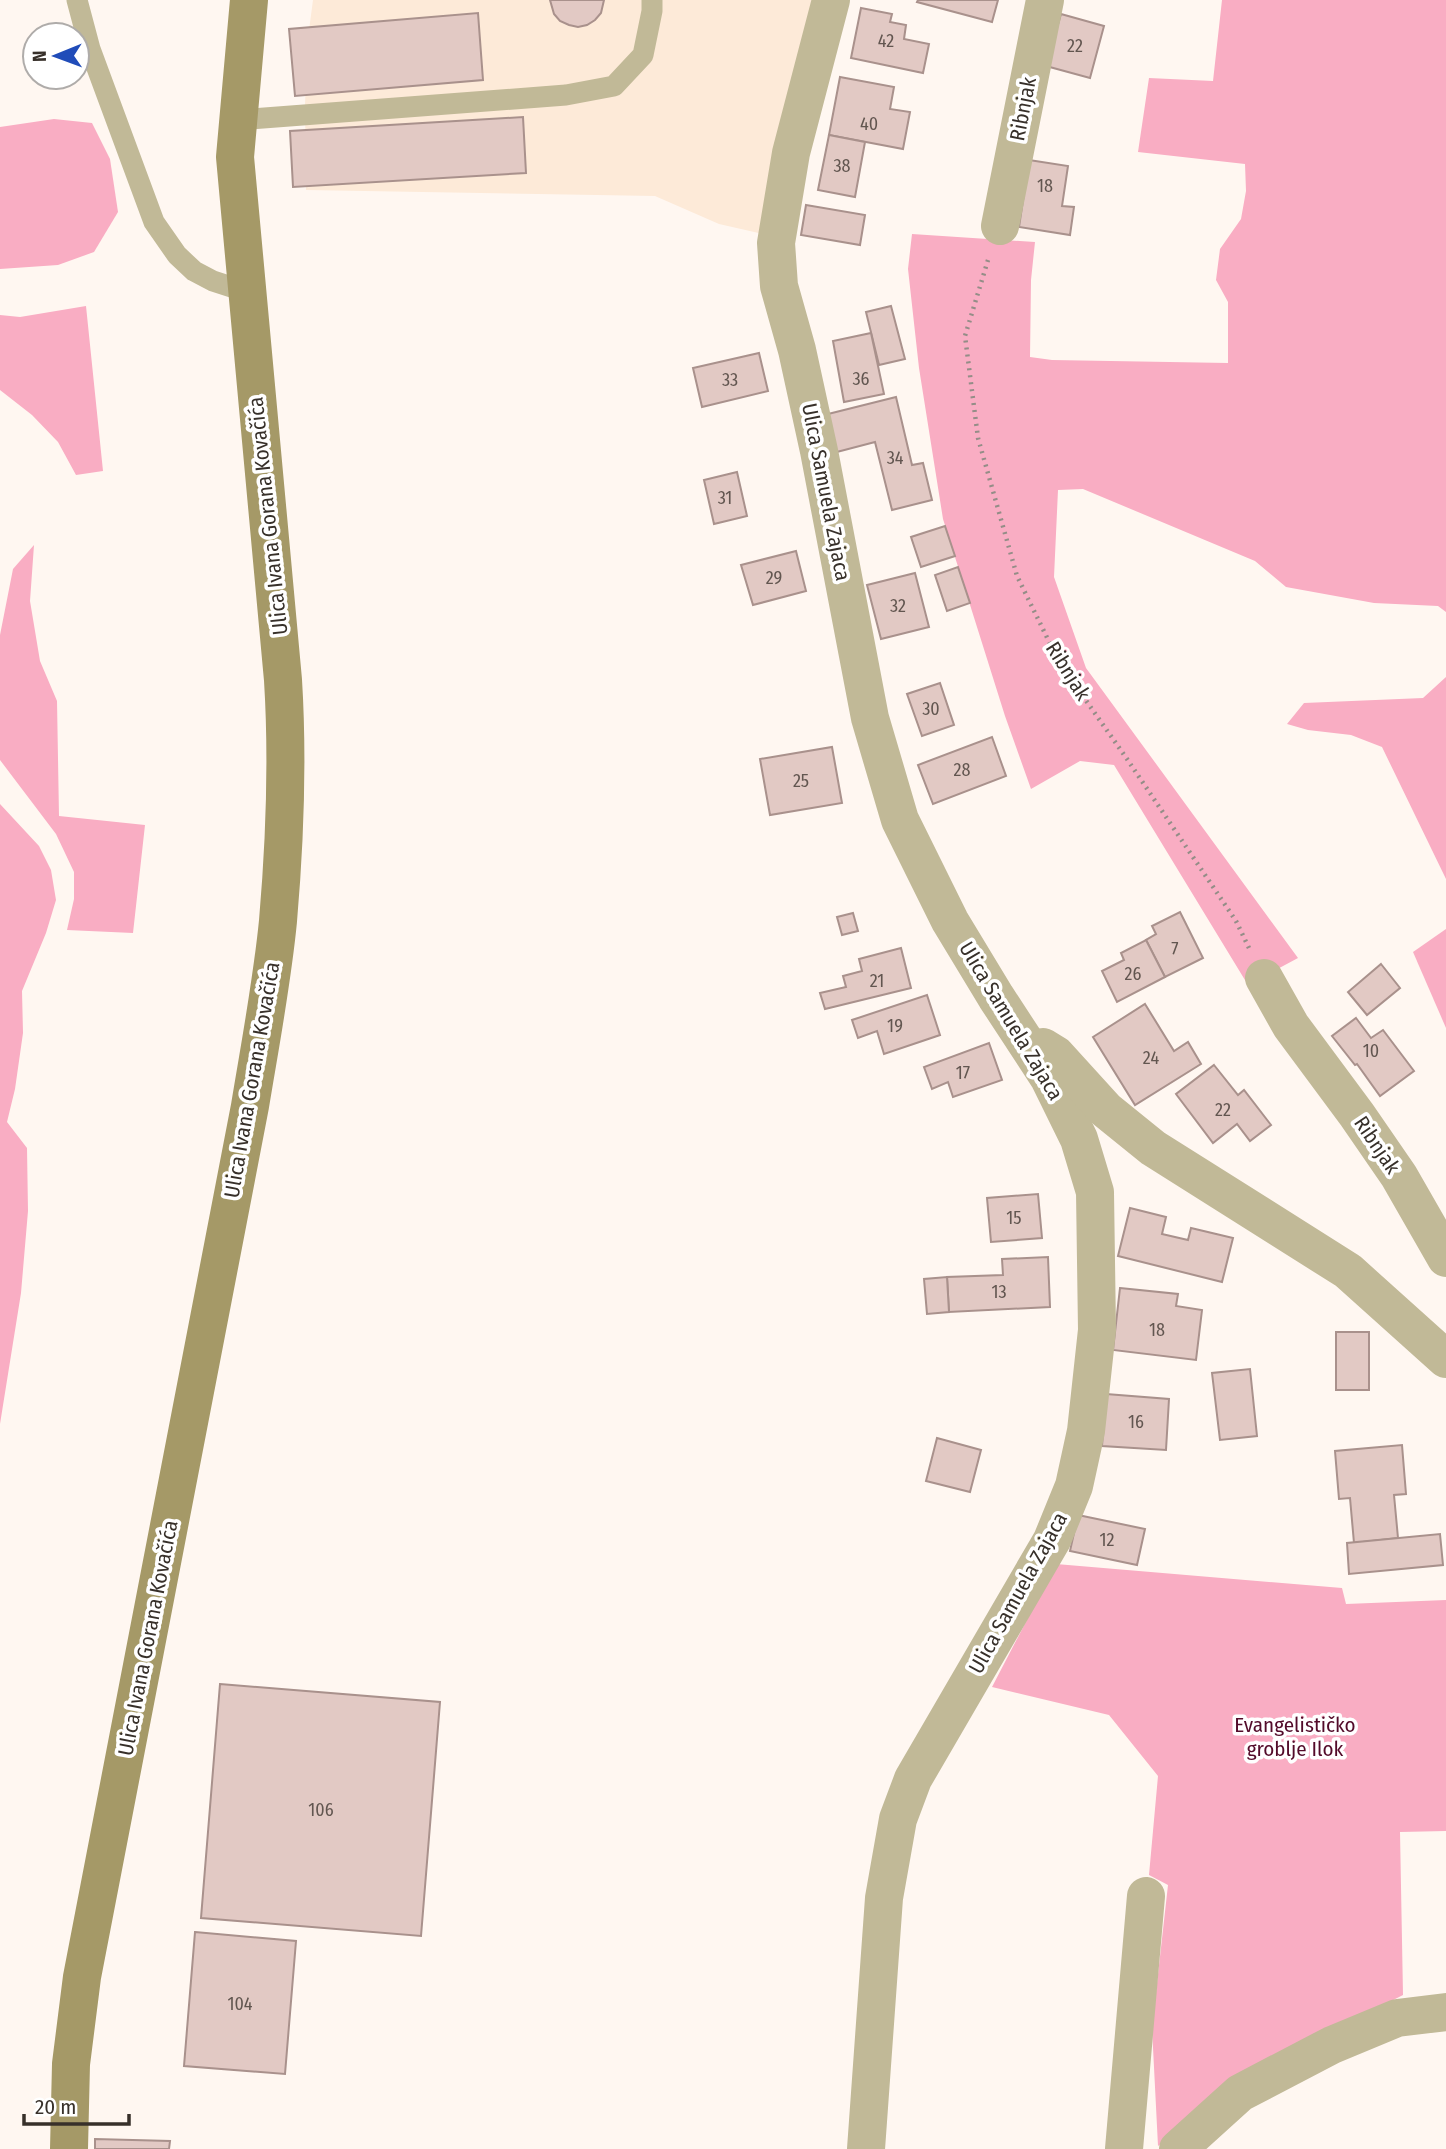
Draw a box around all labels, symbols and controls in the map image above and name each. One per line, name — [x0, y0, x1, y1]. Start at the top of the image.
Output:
north arrow — [21, 21, 91, 91]
house number: 42 — [878, 30, 894, 52]
house number: 22 — [1067, 35, 1083, 57]
text: N — [28, 50, 51, 62]
street label: Ribnjak — [1004, 75, 1042, 143]
house number: 40 — [860, 113, 878, 135]
house number: 38 — [833, 155, 851, 177]
house number: 18 — [1037, 175, 1053, 197]
house number: 36 — [852, 368, 870, 390]
house number: 33 — [722, 369, 738, 391]
street label: Ulica Ivana Gorana Kovačića — [243, 396, 293, 636]
street label: Ulica Samuela Zajaca — [796, 401, 856, 583]
house number: 34 — [887, 447, 904, 469]
house number: 31 — [718, 487, 732, 509]
house number: 29 — [766, 567, 782, 589]
house number: 32 — [890, 595, 906, 617]
street label: Ribnjak — [1040, 637, 1096, 705]
house number: 30 — [922, 698, 940, 720]
house number: 28 — [954, 759, 970, 781]
house number: 25 — [793, 770, 809, 792]
street label: Ulica Samuela Zajaca — [953, 937, 1069, 1105]
house number: 7 — [1171, 938, 1179, 960]
street label: Ulica Ivana Gorana Kovačića — [218, 960, 286, 1200]
house number: 26 — [1125, 963, 1142, 985]
house number: 21 — [870, 970, 884, 992]
house number: 19 — [887, 1015, 903, 1037]
house number: 10 — [1363, 1040, 1379, 1062]
house number: 24 — [1143, 1047, 1159, 1069]
house number: 17 — [956, 1062, 970, 1084]
house number: 22 — [1215, 1099, 1231, 1121]
street label: Ribnjak — [1348, 1111, 1406, 1179]
house number: 15 — [1006, 1207, 1022, 1229]
house number: 13 — [991, 1281, 1007, 1303]
house number: 18 — [1149, 1319, 1165, 1341]
house number: 16 — [1128, 1411, 1144, 1433]
street label: Ulica Samuela Zajaca — [963, 1508, 1073, 1678]
street label: Ulica Ivana Gorana Kovačića — [112, 1518, 184, 1758]
house number: 12 — [1100, 1529, 1115, 1551]
park label: Evangelističko groblje Ilok — [1234, 1712, 1356, 1762]
house number: 106 — [308, 1799, 334, 1821]
house number: 104 — [227, 1993, 253, 2015]
scale bar — [24, 2082, 130, 2126]
text: 20 m — [35, 2094, 76, 2120]

